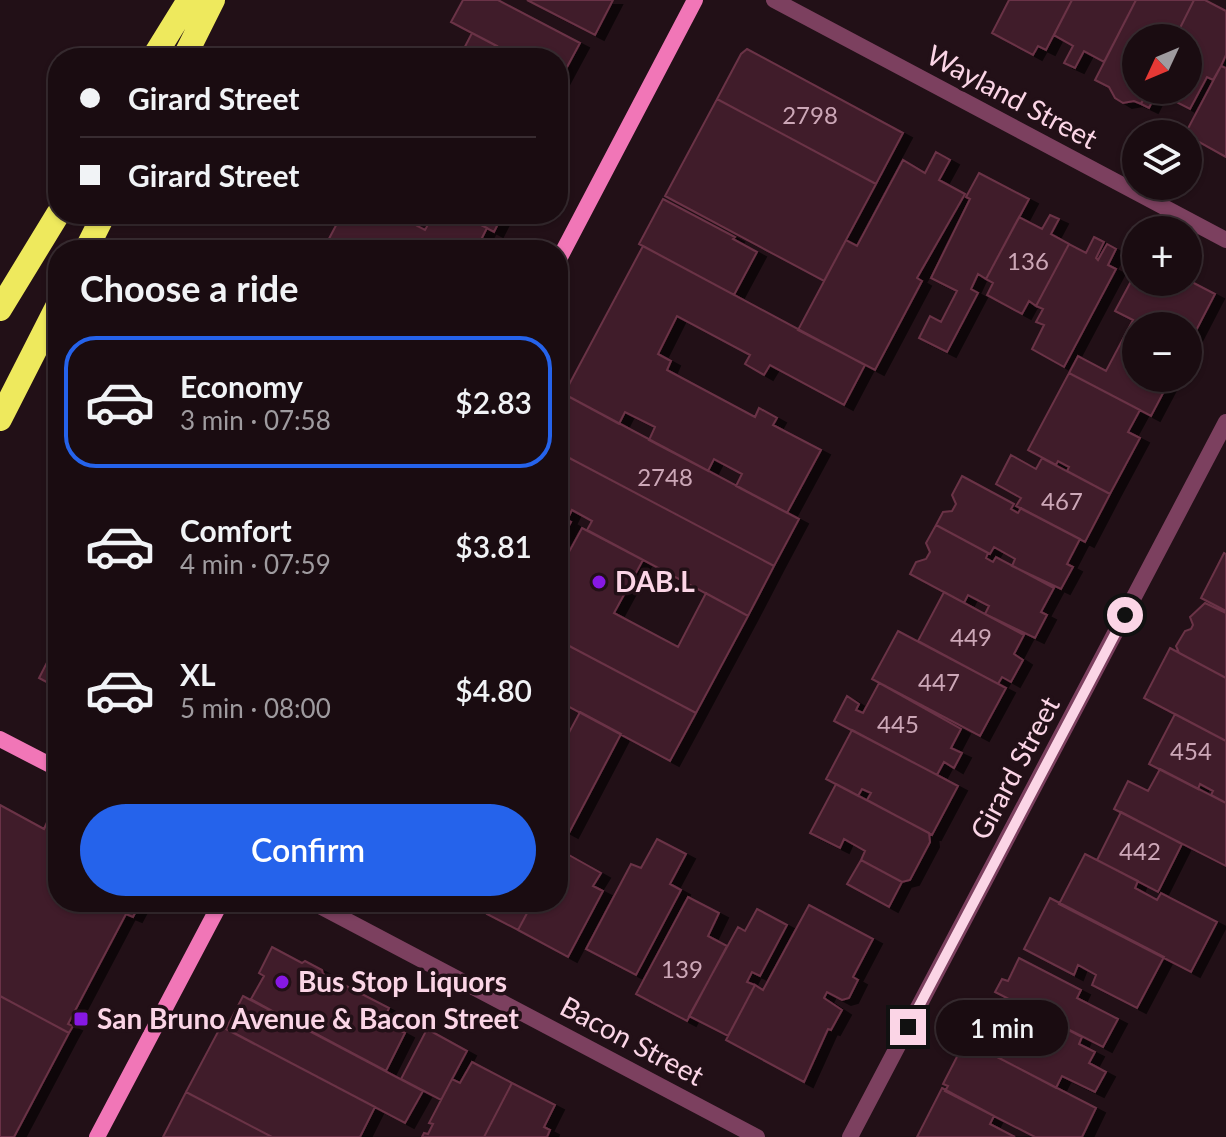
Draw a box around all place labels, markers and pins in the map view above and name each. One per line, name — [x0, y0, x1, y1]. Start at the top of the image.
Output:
place label: DAB.L — [615, 564, 695, 598]
marker: DAB.L — [590, 573, 608, 591]
place label: Bus Stop Liquors — [298, 964, 507, 998]
marker: Bus Stop Liquors — [273, 973, 291, 991]
place label: San Bruno Avenue & Bacon Street — [97, 1001, 519, 1035]
marker: San Bruno Avenue & Bacon Street — [72, 1010, 90, 1028]

